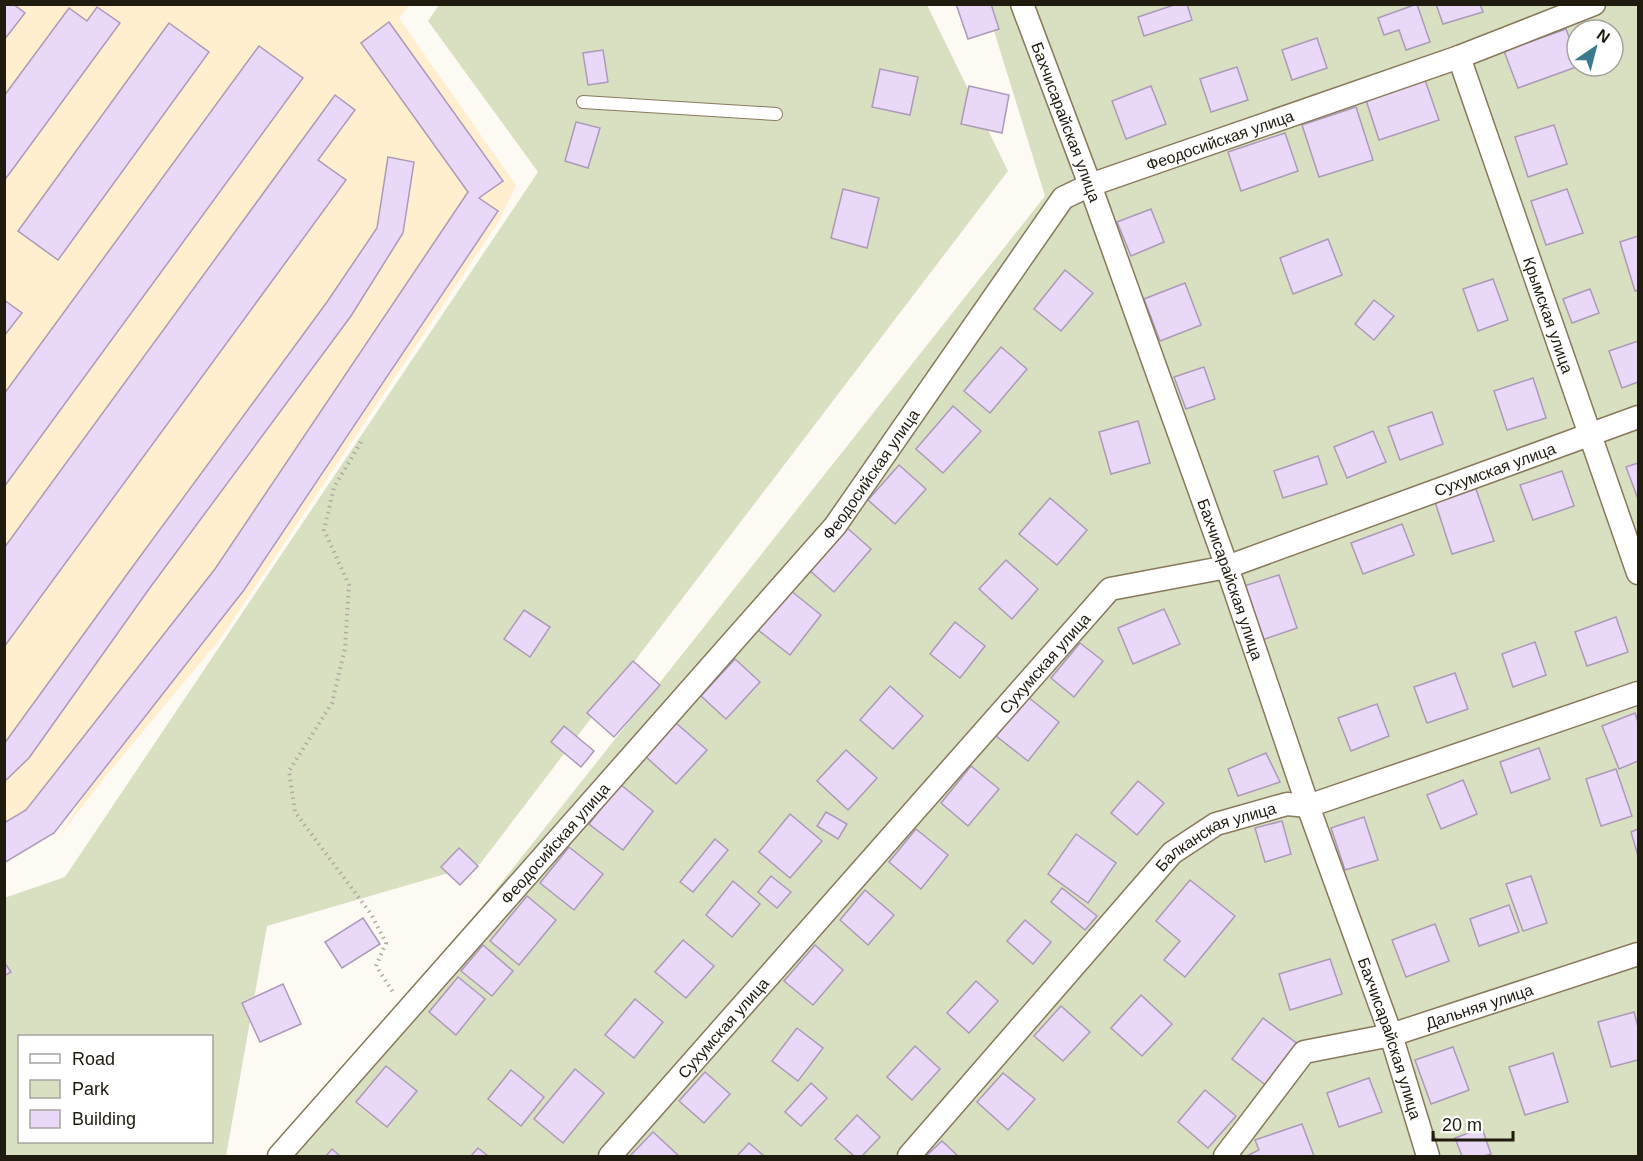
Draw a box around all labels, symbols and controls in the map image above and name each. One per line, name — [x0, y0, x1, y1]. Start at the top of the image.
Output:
north arrow — [1565, 18, 1625, 78]
text: N — [1594, 26, 1613, 46]
street label: Бахчисарайская улица — [1028, 40, 1103, 204]
street label: Феодосийская улица — [1144, 107, 1296, 174]
street label: Крымская улица — [1520, 255, 1576, 376]
street label: Феодосийская улица — [819, 406, 923, 543]
street label: Сухумская улица — [1432, 440, 1558, 500]
street label: Бахчисарайская улица — [1194, 497, 1266, 662]
street label: Сухумская улица — [996, 610, 1094, 717]
street label: Феодосийская улица — [498, 780, 613, 907]
street label: Балканская улица — [1152, 800, 1278, 875]
street label: Бахчисарайская улица — [1355, 955, 1424, 1121]
street label: Сухумская улица — [675, 974, 772, 1082]
street label: Дальняя улица — [1423, 981, 1535, 1032]
legend — [18, 1035, 213, 1143]
text: Road — [72, 1049, 115, 1069]
text: Park — [72, 1079, 110, 1099]
scale bar — [1433, 1104, 1512, 1142]
text: Building — [72, 1109, 136, 1129]
text: 20 m — [1442, 1115, 1482, 1135]

